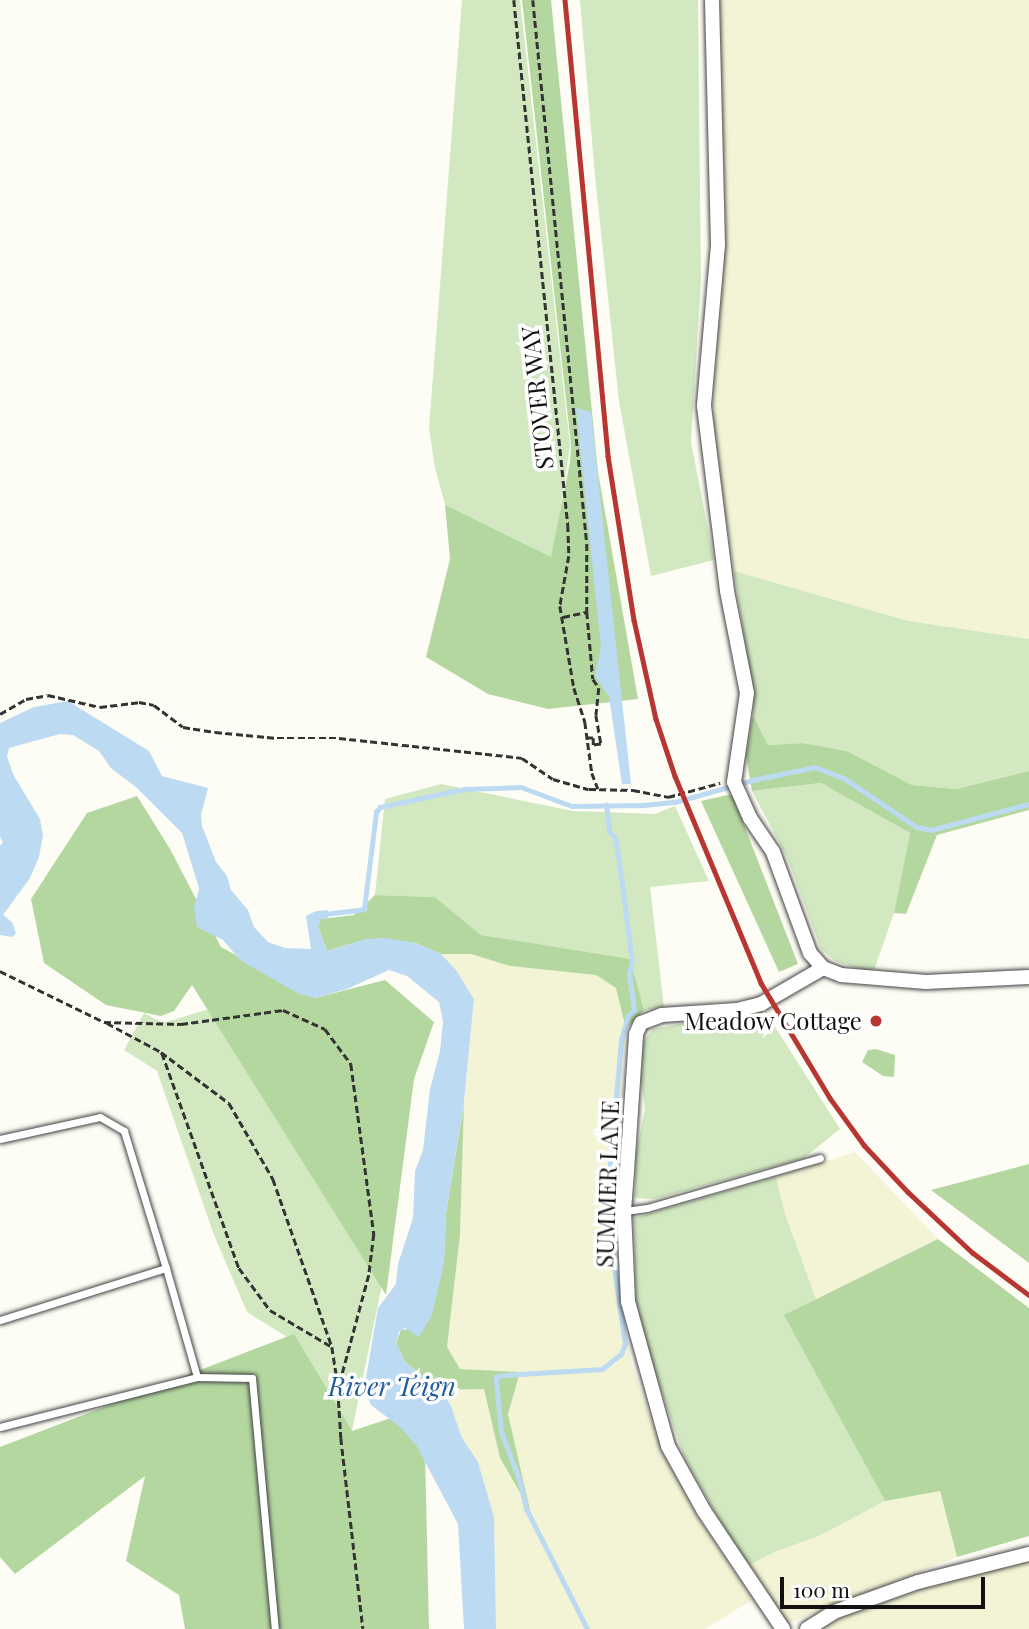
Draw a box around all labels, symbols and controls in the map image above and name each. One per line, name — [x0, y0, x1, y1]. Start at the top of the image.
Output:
street label: STOVER WAY — [515, 324, 559, 472]
place label: Meadow Cottage — [684, 1007, 862, 1035]
marker: Meadow Cottage — [868, 1013, 884, 1029]
street label: SUMMER LANE — [590, 1100, 624, 1268]
water label: River Teign — [328, 1370, 456, 1402]
scale bar — [784, 1562, 989, 1606]
text: 100 m — [793, 1575, 850, 1603]

